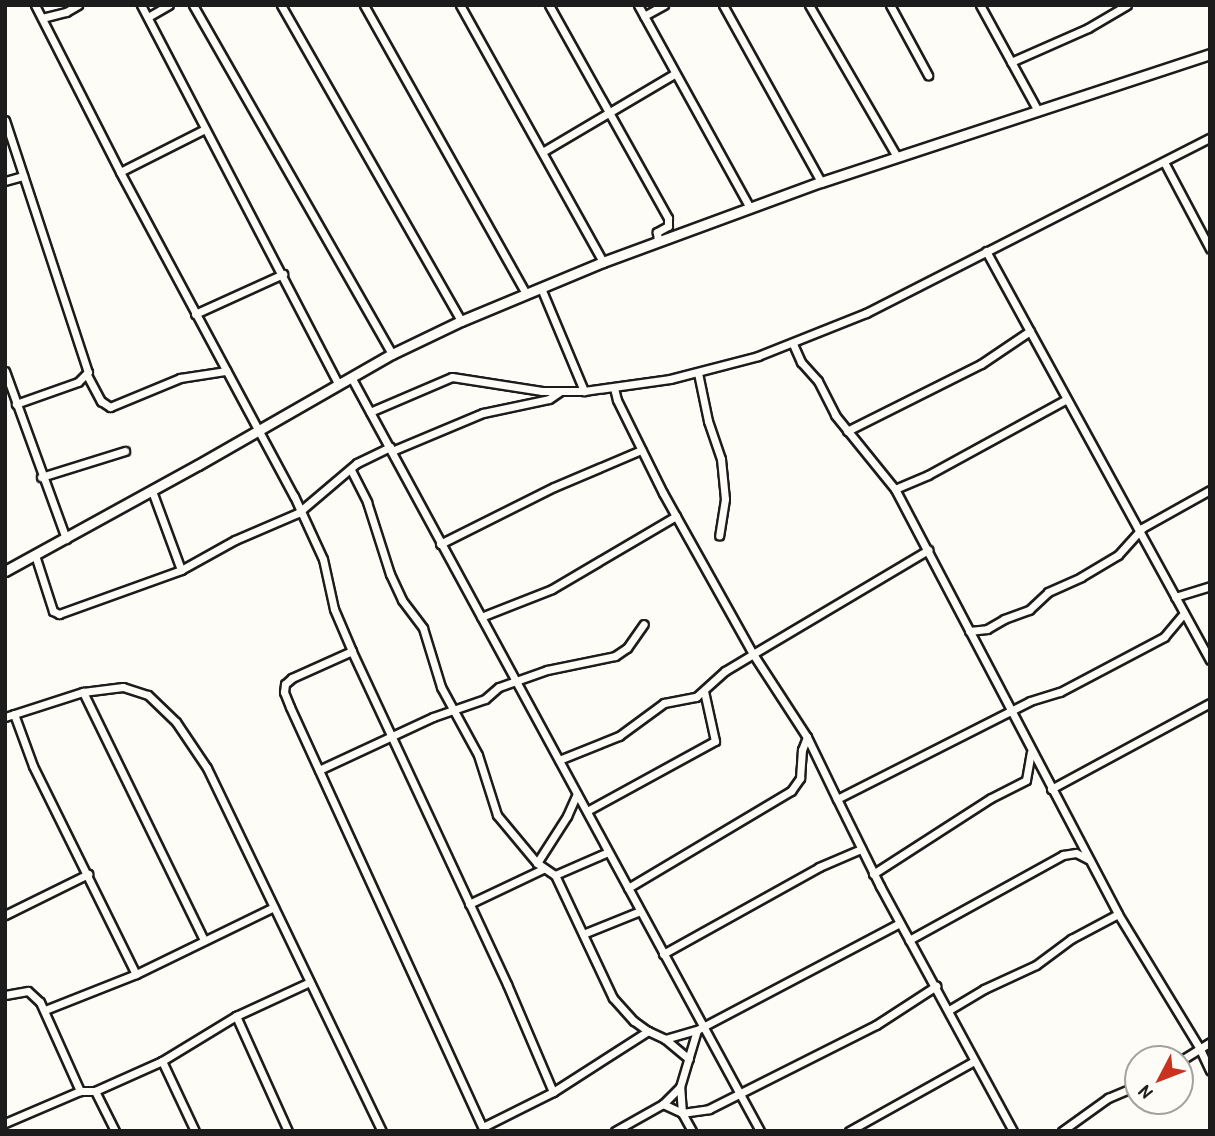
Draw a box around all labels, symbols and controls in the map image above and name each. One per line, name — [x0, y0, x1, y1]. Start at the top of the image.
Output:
north arrow — [1124, 1045, 1194, 1115]
text: N — [1132, 1080, 1158, 1105]

